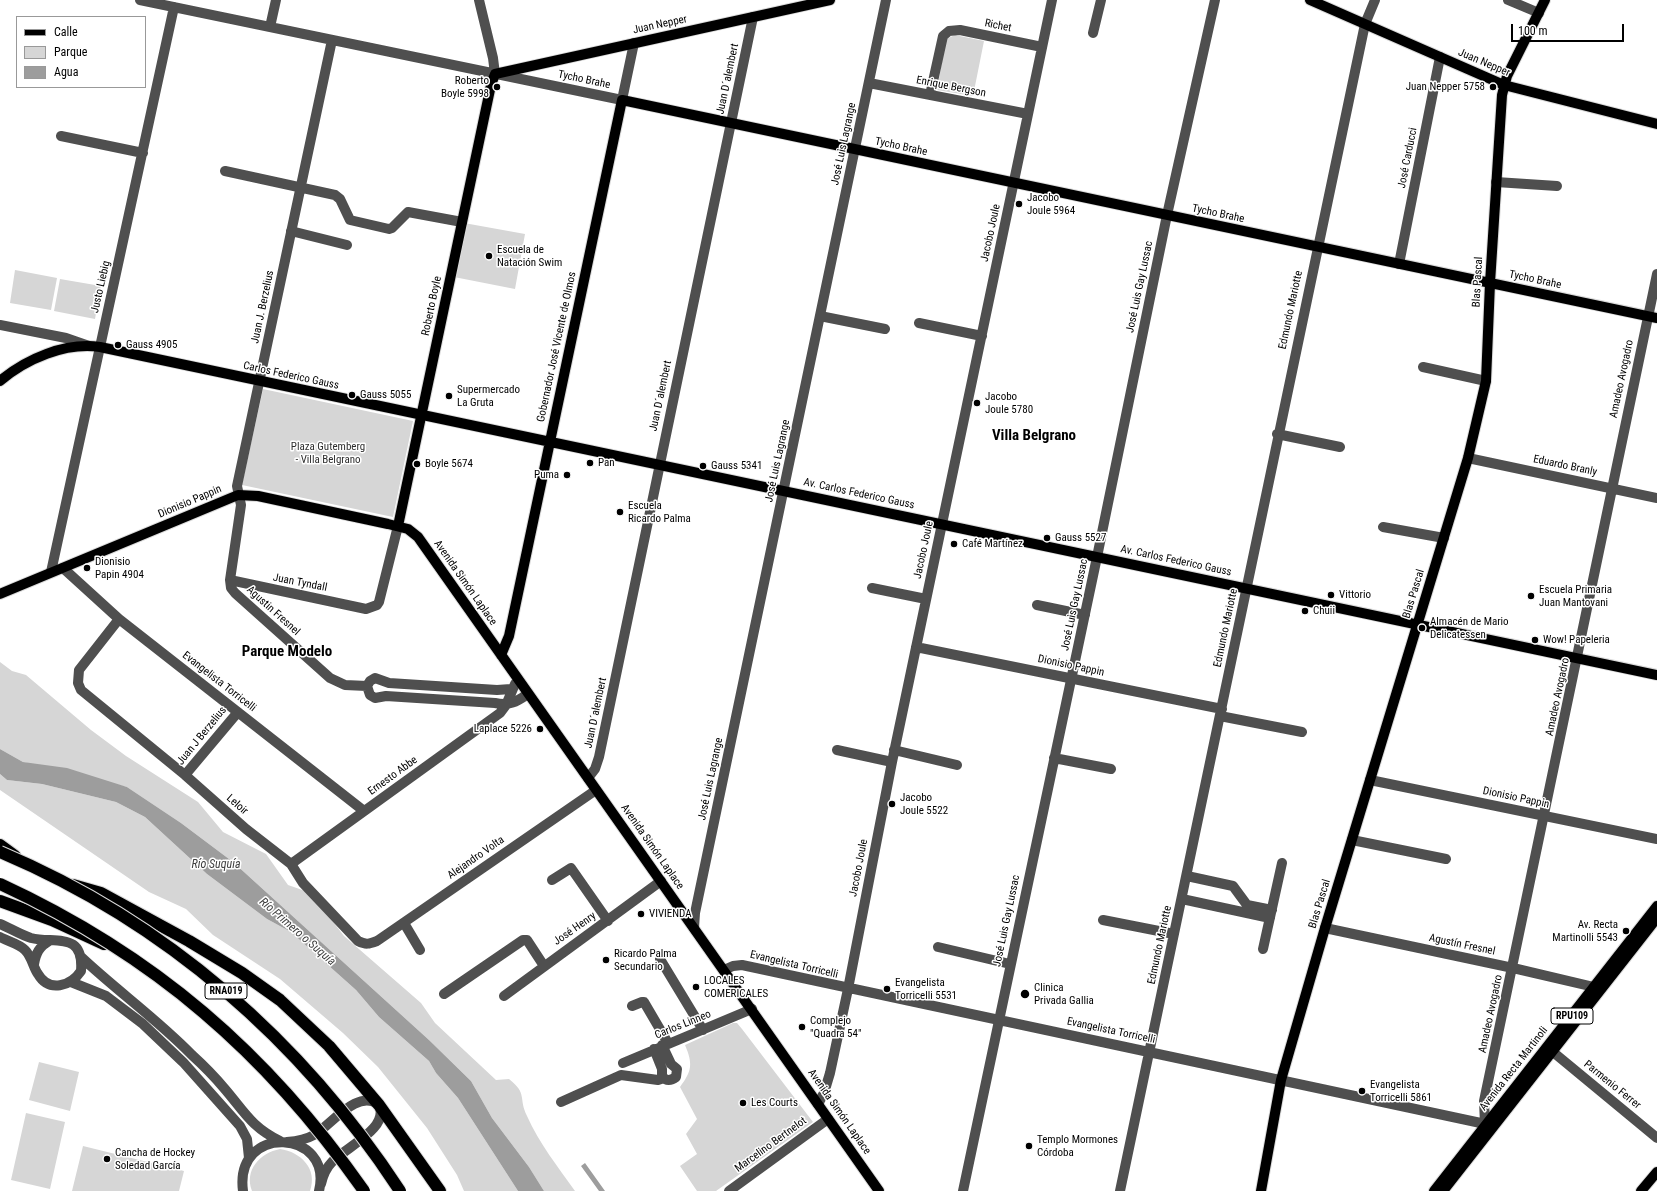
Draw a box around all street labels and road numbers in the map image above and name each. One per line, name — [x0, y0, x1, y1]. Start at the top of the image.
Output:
street label: Juan Nepper — [632, 13, 688, 37]
street label: Richet — [983, 17, 1013, 35]
street label: Juan D´alembert — [714, 42, 742, 116]
street label: Juan Nepper — [1456, 46, 1512, 80]
street label: Tycho Brahe — [557, 68, 611, 92]
street label: Enrique Bergson — [915, 74, 987, 100]
street label: José Luis Lagrange — [829, 101, 859, 187]
street label: José Carducci — [1396, 126, 1420, 190]
street label: Tycho Brahe — [874, 135, 928, 159]
street label: Tycho Brahe — [1191, 202, 1245, 226]
street label: Jacobo Joule — [978, 203, 1004, 263]
street label: José Luis Gay Lussac — [1124, 240, 1156, 334]
street label: Blas Pascal — [1470, 256, 1486, 308]
street label: Justo Liebig — [89, 260, 113, 314]
street label: Tycho Brahe — [1508, 268, 1562, 292]
street label: Juan J. Berzelius — [249, 269, 277, 345]
street label: Edmundo Mariotte — [1276, 270, 1306, 350]
street label: Gobernador José Vicente de Olmos — [535, 271, 579, 423]
street label: Roberto Boyle — [419, 275, 445, 337]
street label: Amadeo Avogadro — [1607, 339, 1637, 419]
street label: Carlos Federico Gauss — [242, 359, 340, 393]
street label: Juan D´alembert — [647, 359, 675, 433]
street label: José Luis Lagrange — [763, 418, 793, 504]
street label: Eduardo Branly — [1532, 453, 1598, 479]
street label: Av. Carlos Federico Gauss — [802, 476, 916, 512]
street label: Dionisio Pappin — [156, 483, 224, 521]
street label: Jacobo Joule — [911, 520, 937, 580]
street label: Avenida Simón Laplace — [431, 538, 499, 628]
street label: Av. Carlos Federico Gauss — [1119, 543, 1233, 579]
street label: José Luis Gay Lussac — [1059, 558, 1091, 652]
street label: Blas Pascal — [1400, 568, 1428, 620]
street label: Juan Tyndall — [272, 571, 328, 595]
street label: Agustin Fresnel — [244, 584, 302, 638]
street label: Edmundo Mariotte — [1211, 588, 1241, 668]
street label: Evangelista Torricelli — [179, 649, 259, 715]
street label: Dionisio Pappin — [1036, 652, 1106, 680]
street label: Amadeo Avogadro — [1543, 657, 1573, 737]
street label: Juan D´alembert — [582, 676, 610, 750]
street label: Juan J Berzelius — [174, 704, 230, 768]
street label: José Luis Lagrange — [696, 736, 726, 822]
street label: Ernesto Abbe — [366, 754, 420, 798]
street label: Dionisio Pappin — [1481, 784, 1551, 812]
street label: Leloir — [223, 792, 251, 818]
street label: Avenida Simón Laplace — [618, 802, 686, 892]
street label: Alejandro Volta — [445, 834, 507, 882]
street label: Jacobo Joule — [847, 838, 871, 898]
street label: José Luis Gay Lussac — [991, 874, 1023, 968]
street label: Blas Pascal — [1306, 878, 1334, 930]
street label: Edmundo Mariotte — [1145, 905, 1175, 985]
street label: José Henry — [551, 910, 599, 948]
street label: Agustín Fresnel — [1428, 932, 1496, 958]
street label: Evangelista Torricelli — [749, 948, 839, 982]
street label: Amadeo Avogadro — [1476, 974, 1506, 1054]
road number: RNA019 — [205, 983, 247, 999]
street label: Carlos Linneo — [653, 1008, 713, 1042]
road number: RPU109 — [1551, 1008, 1593, 1024]
street label: Evangelista Torricelli — [1066, 1015, 1156, 1047]
street label: Avenida Recta Martinoli — [1477, 1024, 1551, 1114]
street label: Parmenio Ferrer — [1581, 1058, 1643, 1112]
street label: Avenida Simón Laplace — [805, 1067, 873, 1157]
street label: Marcelino Bertnelot — [733, 1115, 809, 1175]

